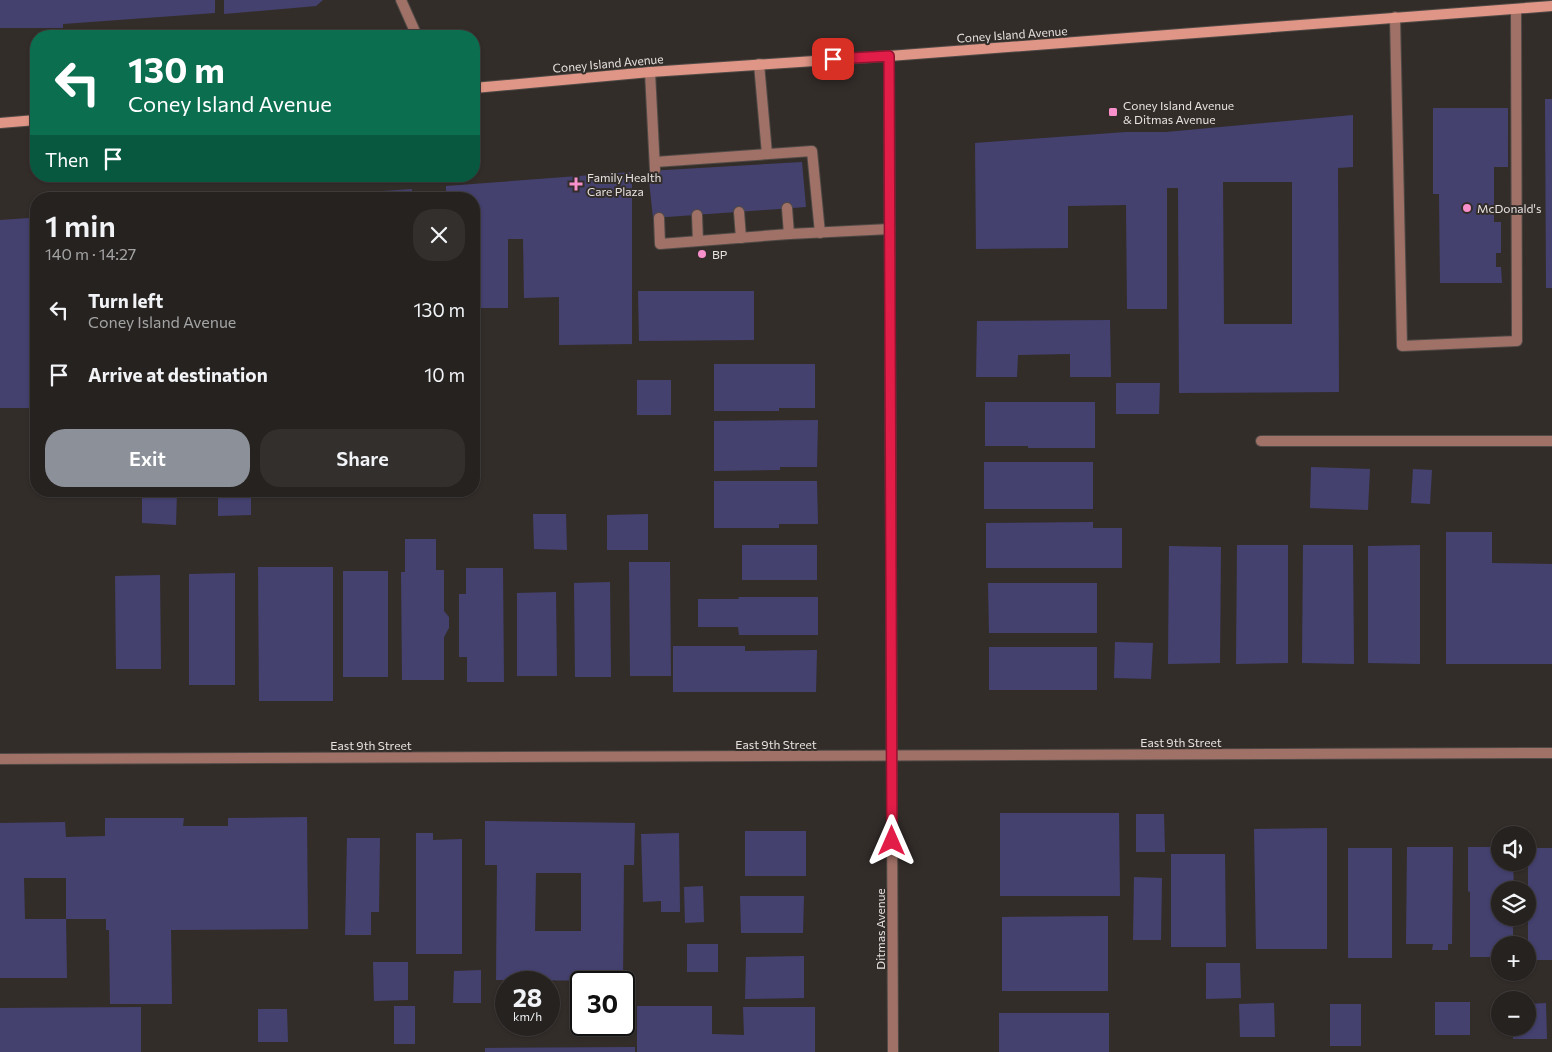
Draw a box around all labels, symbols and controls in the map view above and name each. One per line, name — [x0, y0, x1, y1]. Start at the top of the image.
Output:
street label: Coney Island Avenue — [956, 23, 1068, 45]
pin — [812, 38, 854, 80]
icon: arrive — [819, 45, 847, 73]
text: 130 m — [128, 47, 225, 90]
icon: left — [45, 50, 110, 115]
street label: Coney Island Avenue — [552, 51, 664, 75]
text: Coney Island Avenue — [128, 90, 332, 117]
place label: Coney Island Avenue & Ditmas Avenue — [1123, 98, 1234, 126]
marker: Coney Island Avenue & Ditmas Avenue — [1107, 106, 1119, 118]
icon: arrive — [99, 145, 127, 173]
text: Then — [45, 148, 89, 171]
place label: Family Health Care Plaza — [587, 170, 661, 198]
marker: Family Health Care Plaza — [569, 177, 583, 191]
place label: McDonald's — [1477, 201, 1541, 215]
marker: McDonald's — [1461, 202, 1473, 214]
text: 1 min — [45, 206, 116, 243]
button: close — [413, 209, 465, 261]
text: 140 m · 14:27 — [45, 244, 136, 263]
place label: BP — [712, 247, 728, 261]
marker: BP — [696, 248, 708, 260]
text: Turn left — [88, 289, 163, 312]
icon: left — [45, 296, 73, 324]
text: 130 m — [413, 298, 465, 321]
text: Coney Island Avenue — [88, 312, 236, 331]
icon: arrive — [45, 361, 73, 389]
text: Arrive at destination — [88, 363, 268, 386]
text: 10 m — [424, 363, 465, 386]
button: Exit — [45, 429, 250, 487]
button: Share — [260, 429, 465, 487]
street label: East 9th Street — [1140, 735, 1222, 749]
street label: East 9th Street — [735, 737, 817, 751]
street label: East 9th Street — [330, 738, 412, 752]
position arrow — [865, 814, 917, 866]
map controls — [1491, 826, 1536, 1036]
button: sound — [1491, 826, 1536, 871]
button: layers — [1491, 881, 1536, 926]
street label: Ditmas Avenue — [873, 888, 887, 970]
button: + — [1491, 936, 1536, 981]
speed limit sign: 30 — [570, 971, 635, 1036]
text: 28 — [513, 982, 542, 1012]
button: − — [1491, 991, 1536, 1036]
text: km/h — [513, 1009, 542, 1023]

